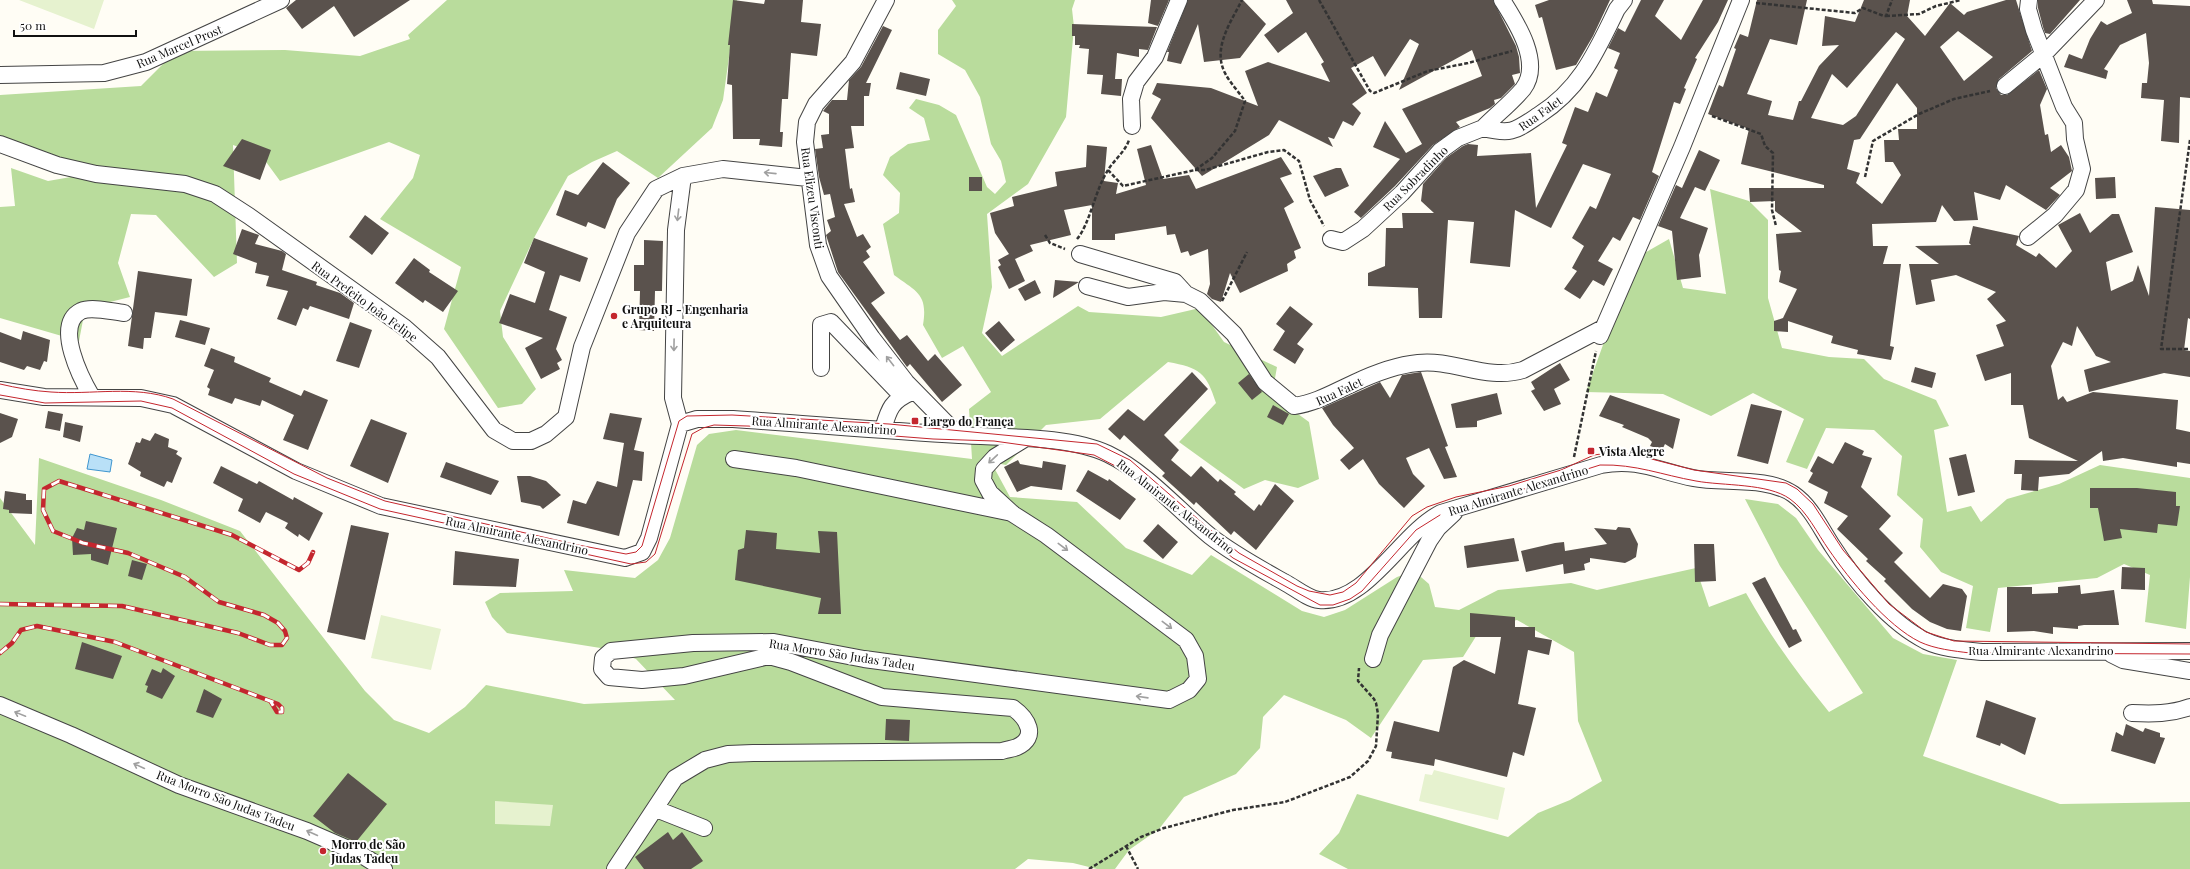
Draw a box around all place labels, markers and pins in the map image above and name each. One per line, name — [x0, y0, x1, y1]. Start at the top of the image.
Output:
place label: Grupo RJ - Engenharia e Arquiteura — [622, 301, 749, 331]
marker: Grupo RJ - Engenharia e Arquiteura — [609, 311, 619, 321]
place label: Largo do França — [923, 413, 1014, 429]
marker: Largo do França — [910, 416, 920, 426]
place label: Vista Alegre — [1598, 443, 1665, 459]
marker: Vista Alegre — [1586, 446, 1596, 456]
place label: Morro de São Judas Tadeu — [330, 836, 406, 866]
marker: Morro de São Judas Tadeu — [318, 846, 328, 856]

